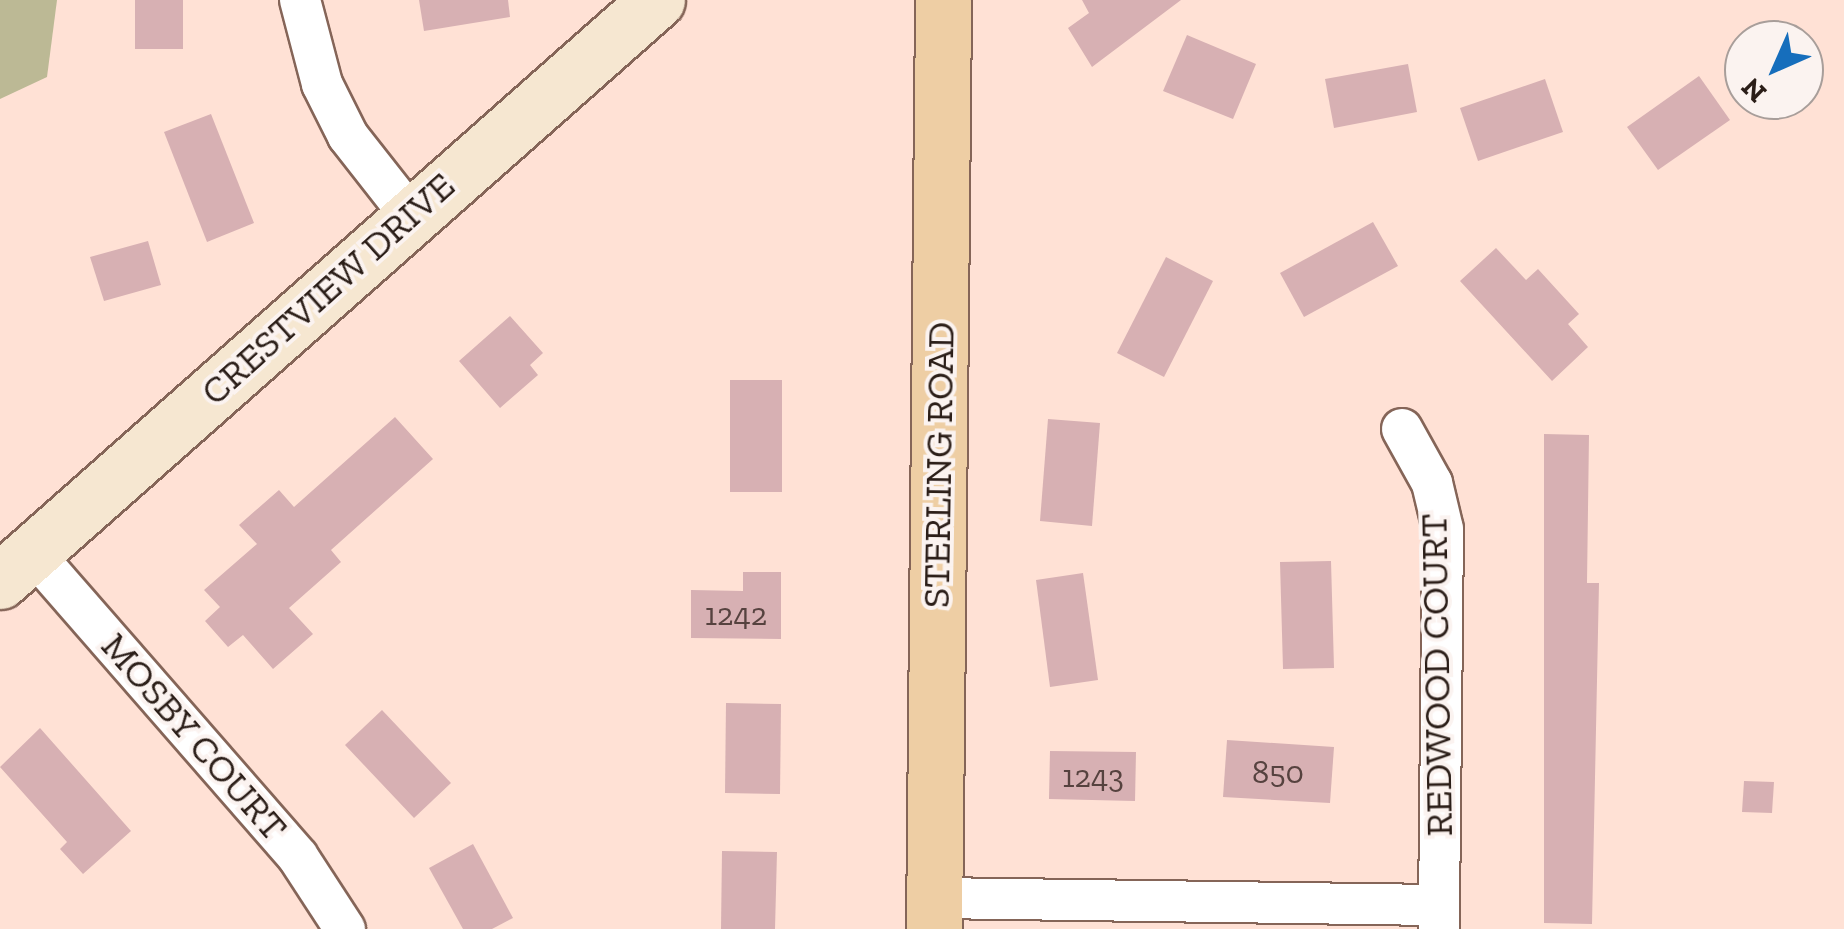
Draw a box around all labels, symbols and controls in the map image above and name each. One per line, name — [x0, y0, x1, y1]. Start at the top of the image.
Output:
north arrow — [1724, 20, 1824, 120]
text: N — [1735, 71, 1773, 109]
street label: CRESTVIEW DRIVE — [191, 163, 465, 415]
street label: STERLING ROAD — [914, 322, 964, 608]
street label: REDWOOD COURT — [1411, 513, 1463, 837]
house number: 1242 — [705, 595, 767, 633]
street label: MOSBY COURT — [91, 623, 297, 851]
house number: 850 — [1252, 753, 1304, 791]
house number: 1243 — [1062, 757, 1124, 795]

